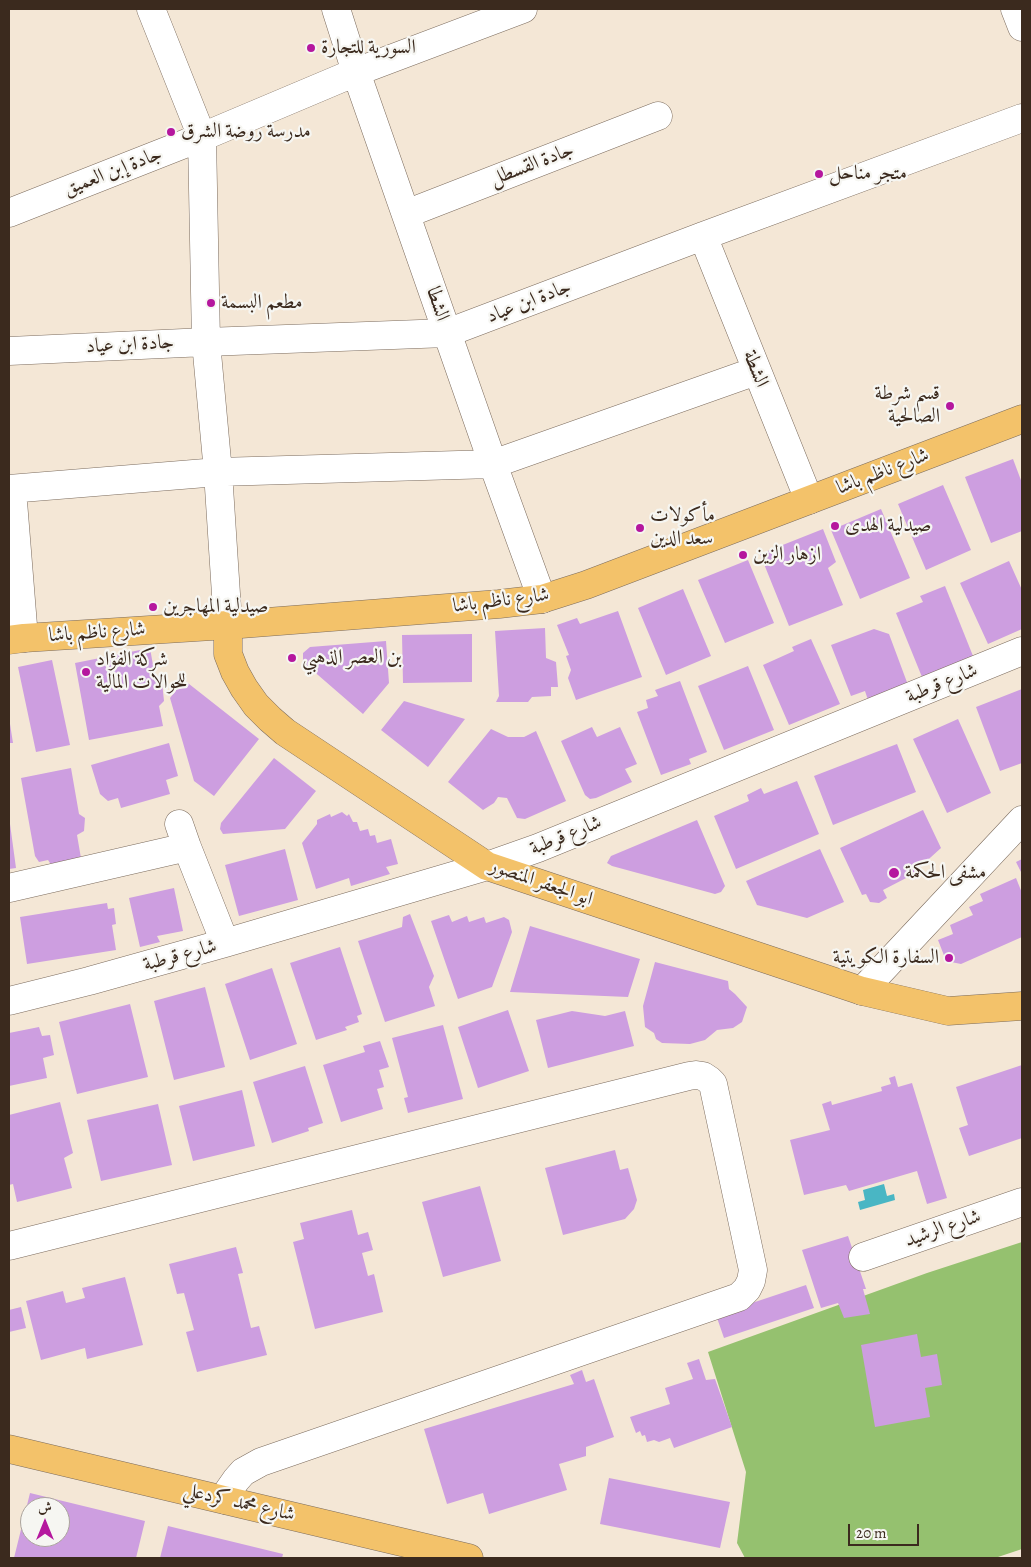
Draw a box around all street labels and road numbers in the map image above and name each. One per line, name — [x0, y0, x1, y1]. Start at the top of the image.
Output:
street label: جادة القسطل — [487, 138, 577, 192]
street label: جادة إبن العميق — [60, 142, 166, 202]
street label: جادة ابن عياد — [483, 275, 575, 329]
street label: الشطا — [420, 284, 454, 324]
street label: جادة ابن عياد — [85, 331, 175, 359]
street label: الشطة — [737, 347, 773, 391]
street label: شارع ناظم باشا — [833, 443, 933, 501]
street label: شارع ناظم باشا — [451, 583, 551, 619]
street label: شارع ناظم باشا — [48, 618, 146, 648]
street label: شارع قرطبة — [903, 659, 981, 709]
street label: شارع قرطبة — [527, 811, 605, 861]
street label: ابو الجعفر المنصور — [486, 854, 596, 912]
street label: شارع قرطبة — [141, 935, 219, 977]
street label: شارع الرشيد — [902, 1205, 984, 1253]
street label: شارع محمد كردعلي — [181, 1479, 297, 1527]

